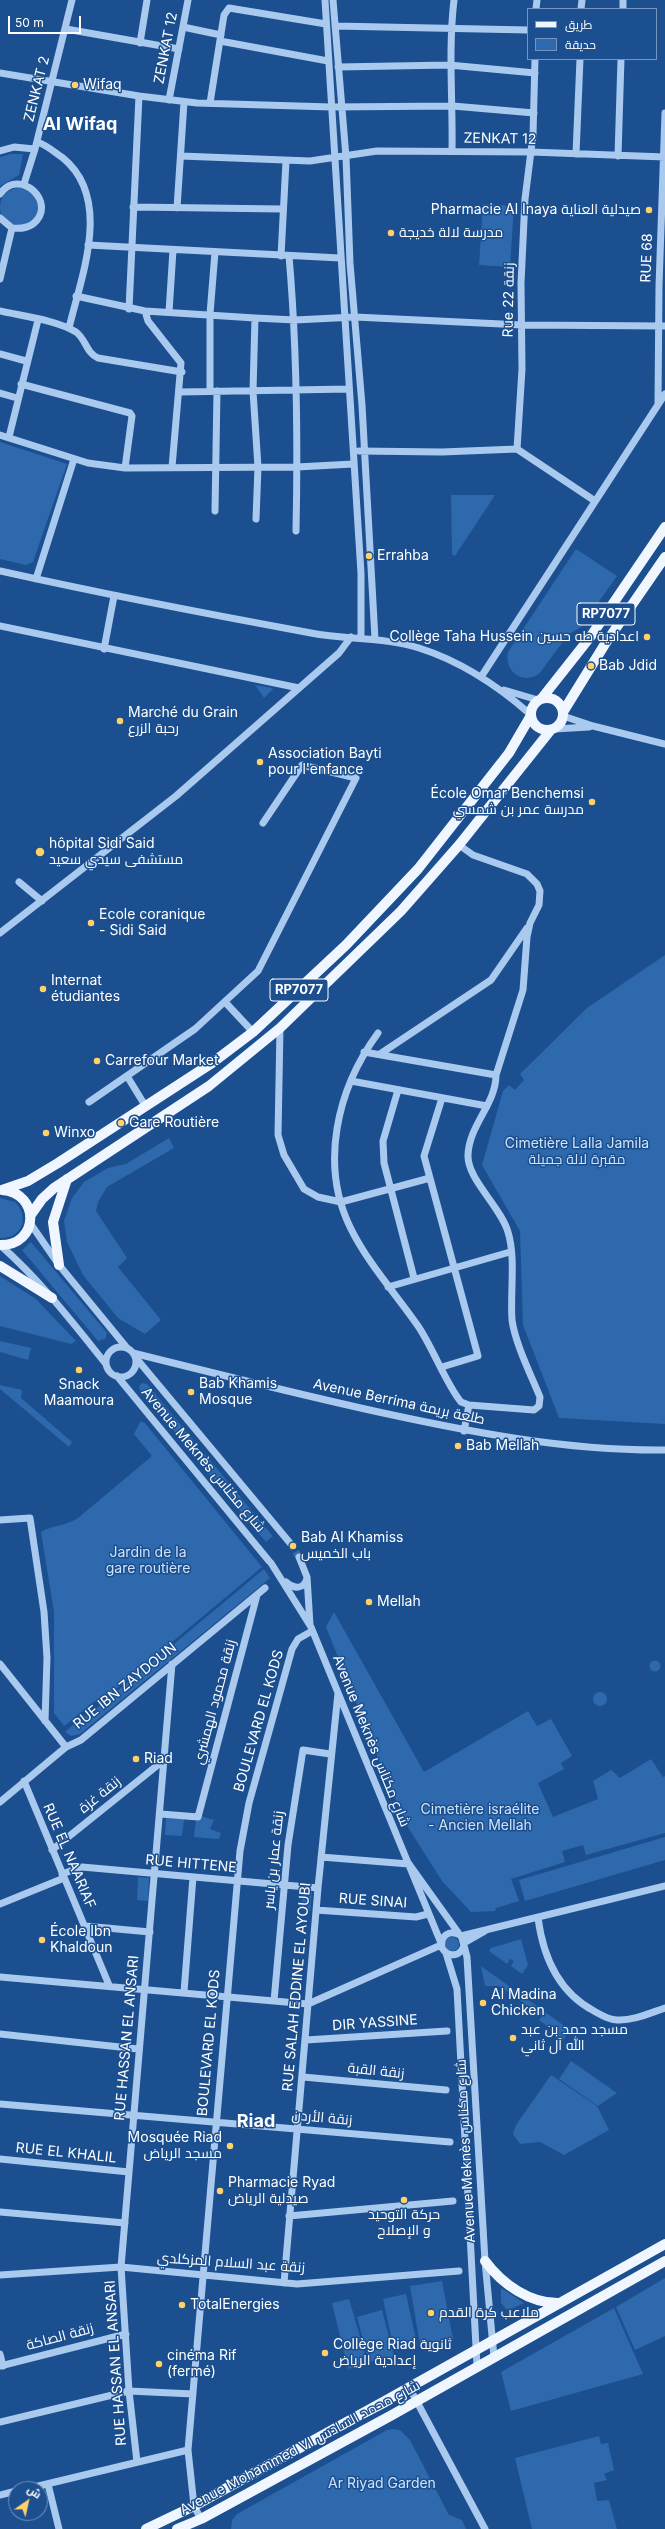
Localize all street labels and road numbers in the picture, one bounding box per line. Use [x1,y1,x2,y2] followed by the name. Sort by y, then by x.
[151,11,181,85] street label: ZENKAT 12
[21,54,53,124] street label: ZENKAT 2
[463,130,537,148] street label: ZENKAT 12
[638,233,656,283] street label: RUE 68
[500,262,518,338] street label: Rue 22 زنقة
[577,603,635,625] road number: RP7077
[270,979,328,1001] road number: RP7077
[312,1376,486,1428] street label: Avenue Berrima طلعة بريمة
[137,1384,269,1536] street label: Avenue Meknès شارع مكناس
[190,1638,240,1766] street label: زنقة محمود الهمشري
[70,1639,180,1733] street label: RUE IBN ZAYDOUN
[231,1648,287,1794] street label: BOULEVARD EL KODS
[329,1653,413,1829] street label: Avenue Meknès شارع مكناس
[76,1773,124,1817] street label: زنقة غزة
[39,1801,99,1911] street label: RUE EL NAARIAF
[260,1810,288,1910] street label: زنقة عمار بن ياسر
[145,1852,237,1876] street label: RUE HITTENE
[279,1882,315,2092] street label: RUE SALAH EDDINE EL AYOUBI
[338,1890,408,1912] street label: RUE SINAI
[111,1955,143,2121] street label: RUE HASSAN EL ANSARI
[194,1969,224,2117] street label: BOULEVARD EL KODS
[332,2012,418,2034] street label: DIR YASSINE
[453,2059,479,2243] street label: Avenue Meknès شارع مكناس
[347,2060,405,2082] street label: زنقة القبة
[291,2107,353,2129] street label: زنقة الأردن
[15,2139,117,2167] street label: RUE EL KHALIL
[156,2249,306,2277] street label: زنقة عبد السلام المزكلدي
[102,2280,130,2446] street label: RUE HASSAN EL ANSARI
[25,2320,95,2354] street label: زنقة الصاكة
[177,2377,423,2519] street label: Avenue Mohammed VI شارع محمد السادس

